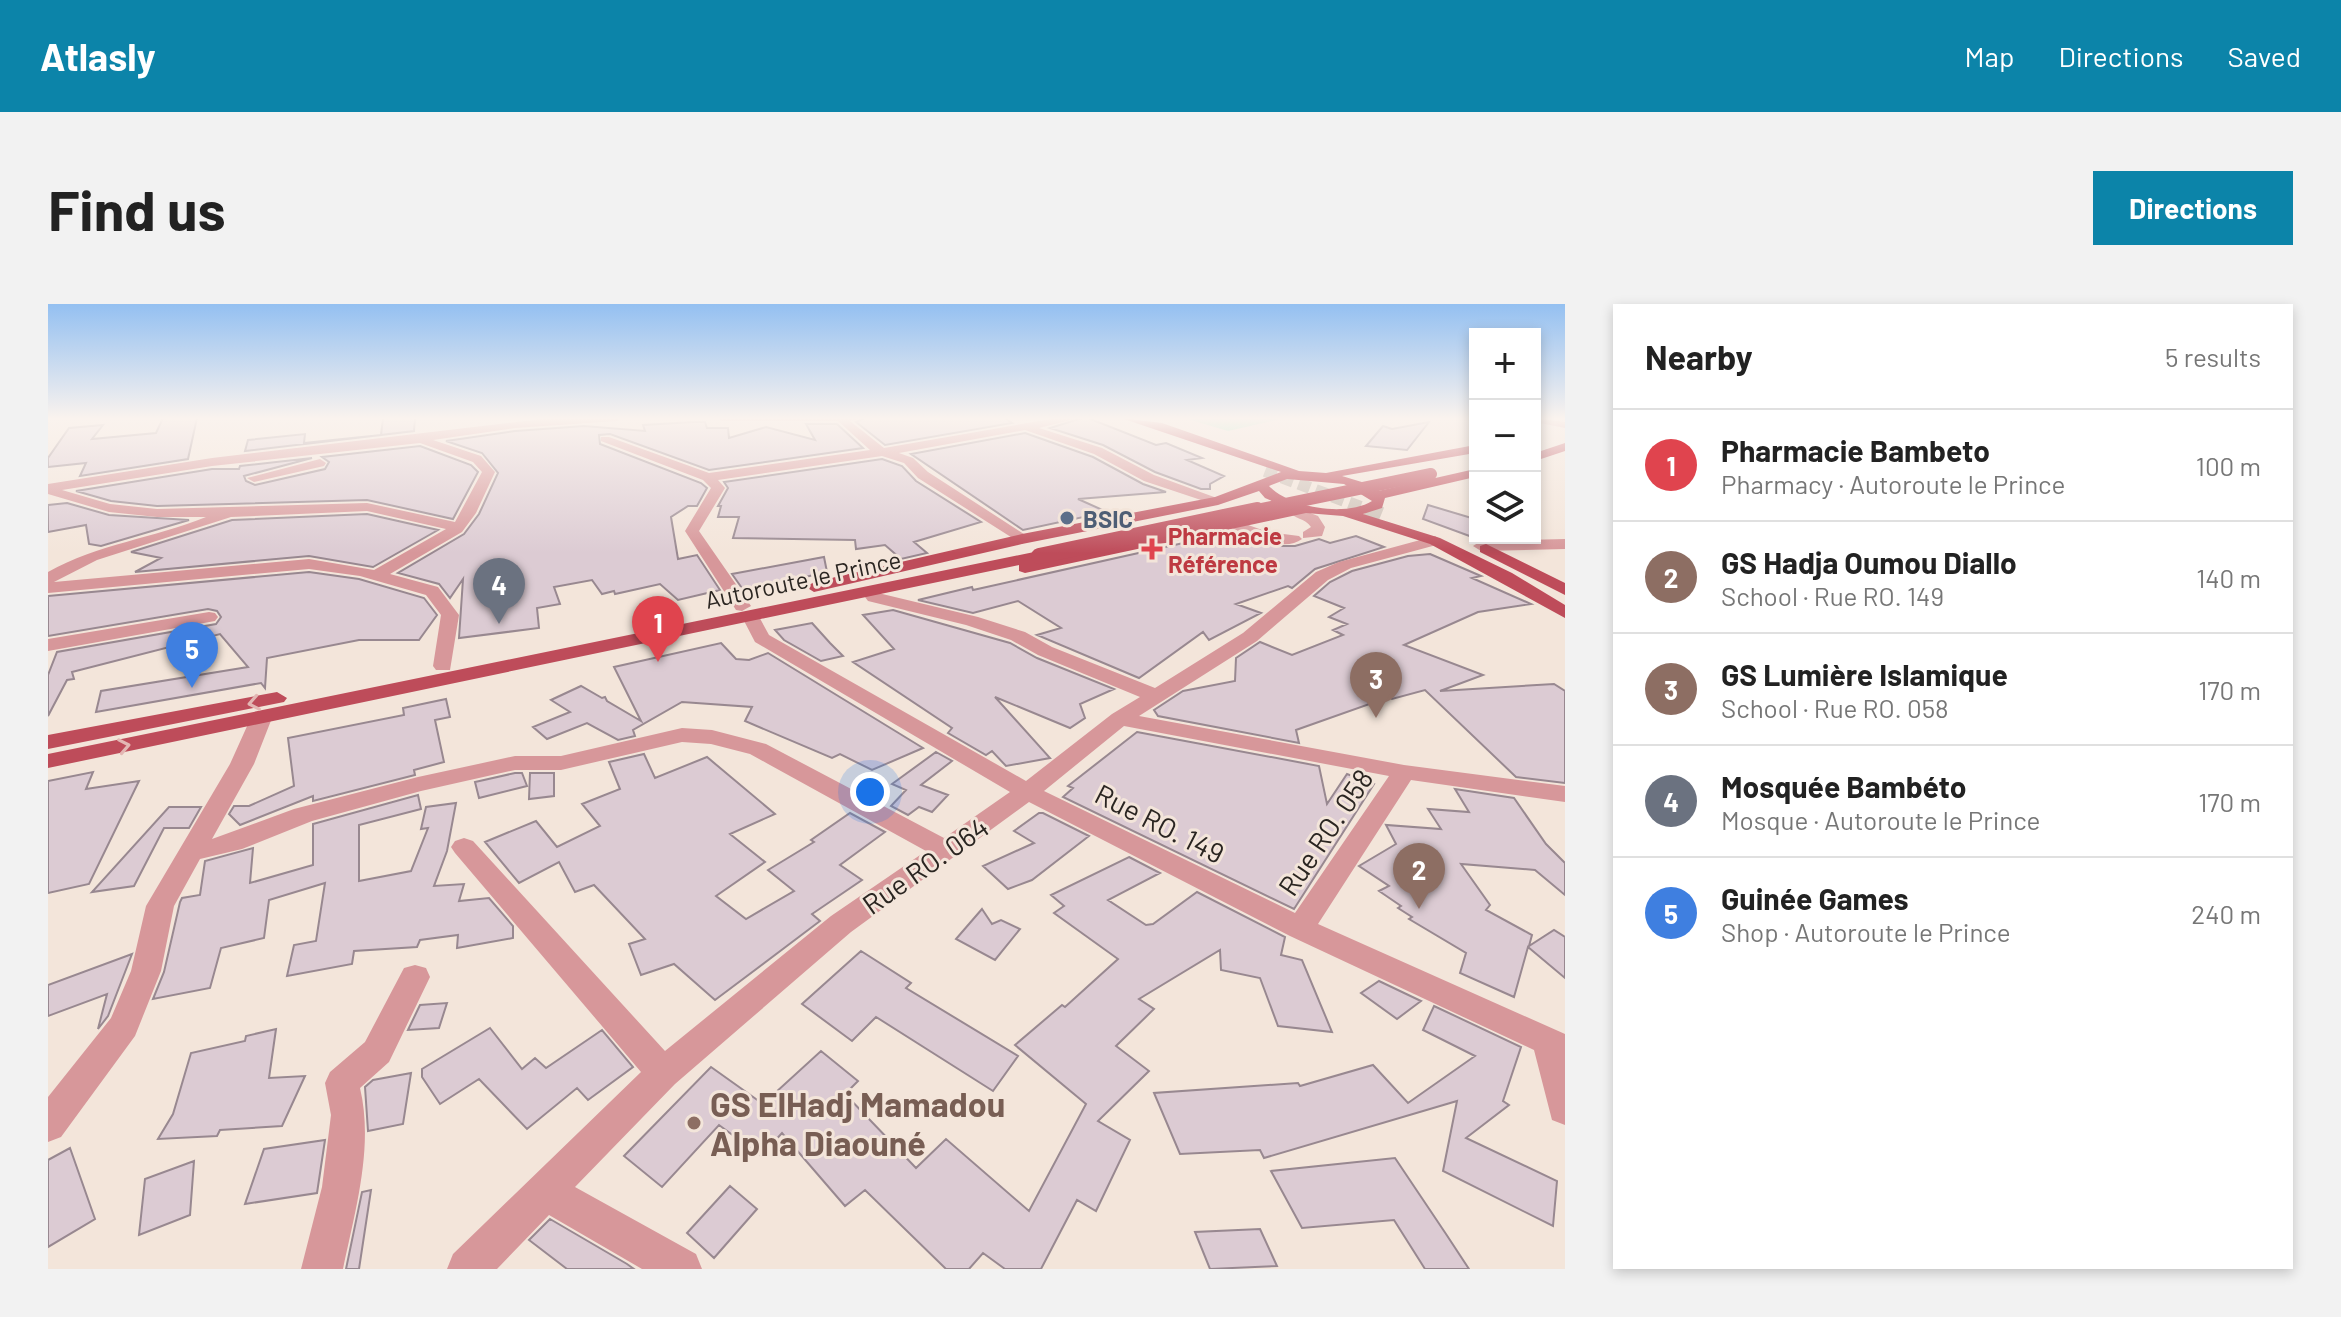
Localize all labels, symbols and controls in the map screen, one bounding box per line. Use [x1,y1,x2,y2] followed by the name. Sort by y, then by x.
[40,33,156,79] text: Atlasly
[1965,39,2014,73] text: Map
[2058,39,2184,73] text: Directions
[2228,39,2301,73] text: Saved
[2093,171,2293,245] button: Directions
[48,175,226,242] text: Find us
[1469,328,1541,544] map controls
[1469,328,1541,400] button: +
[1645,336,1753,377] text: Nearby
[2165,341,2261,372] text: 5 results
[1469,400,1541,472] button: −
[1721,432,1990,468] text: Pharmacie Bambeto
[1666,450,1676,481] text: 1
[2196,450,2261,481] text: 100 m
[1721,468,2065,499] text: Pharmacy · Autoroute le Prince
[1469,472,1541,544] button: layers
[1083,504,1133,533] place label: BSIC
[1058,509,1076,527] marker: BSIC
[1168,521,1282,578] place label: Pharmacie Référence
[1143,540,1161,558] marker: Pharmacie Référence
[702,544,904,614] street label: Autoroute le Prince
[1721,544,2017,580] text: GS Hadja Oumou Diallo
[473,558,525,624] pin: 4
[1664,562,1678,593] text: 2
[2196,562,2261,593] text: 140 m
[1721,580,1944,611] text: School · Rue RO. 149
[632,596,684,662] pin: 1
[166,622,218,688] pin: 5
[1350,652,1402,718] pin: 3
[1721,656,2008,692] text: GS Lumière Islamique
[1664,674,1678,705] text: 3
[2198,674,2261,705] text: 170 m
[1721,692,1949,723] text: School · Rue RO. 058
[247,694,261,711] one-way arrow
[117,738,131,755] one-way arrow
[1270,762,1380,902] street label: Rue RO. 058
[1721,768,1966,804] text: Mosquée Bambéto
[850,772,890,812] your location
[1090,776,1230,870] street label: Rue RO. 149
[1663,786,1679,817] text: 4
[2198,786,2261,817] text: 170 m
[1721,804,2040,835] text: Mosque · Autoroute le Prince
[855,809,995,921] street label: Rue RO. 064
[1393,843,1445,909] pin: 2
[1721,880,1909,916] text: Guinée Games
[1664,898,1678,929] text: 5
[2191,898,2261,929] text: 240 m
[1721,916,2011,947] text: Shop · Autoroute le Prince
[710,1083,1005,1163] place label: GS ElHadj Mamadou Alpha Diaouné
[685,1114,703,1132] marker: GS ElHadj Mamadou Alpha Diaouné

